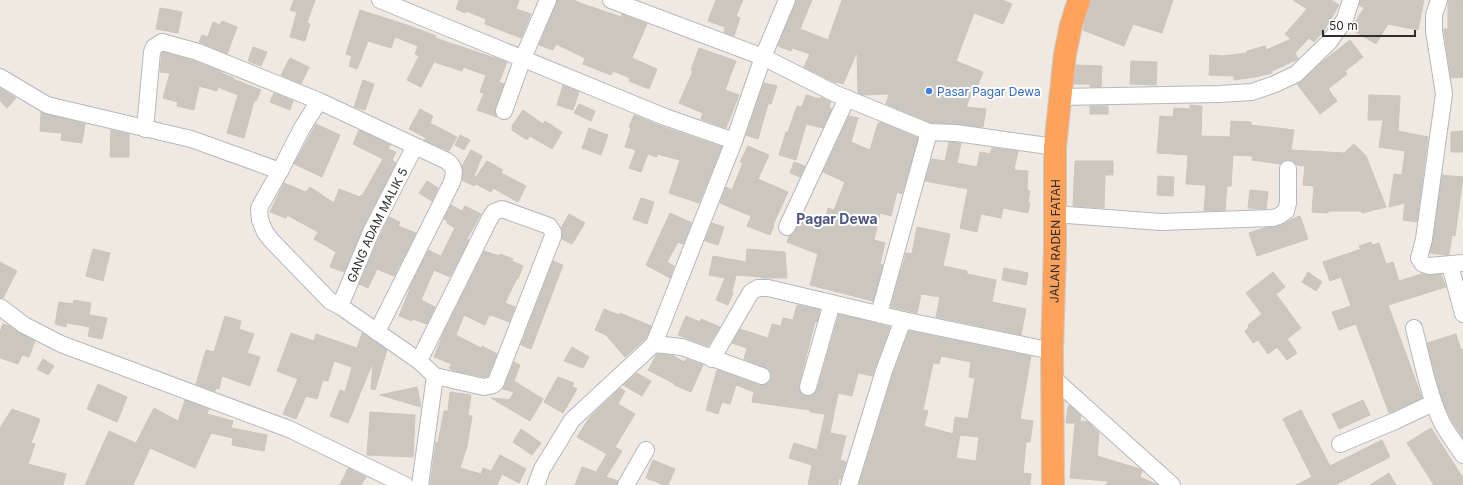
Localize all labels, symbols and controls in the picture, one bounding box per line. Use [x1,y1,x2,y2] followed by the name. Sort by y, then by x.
[1323,12,1415,38] scale bar
[1329,18,1358,33] text: 50 m
[937,84,1041,99] place label: Pasar Pagar Dewa
[924,86,934,96] marker: Pasar Pagar Dewa
[343,165,410,285] street label: GANG ADAM MALIK 5
[1046,179,1063,303] street label: JALAN RADEN FATAH
[796,210,878,227] district label: Pagar Dewa

